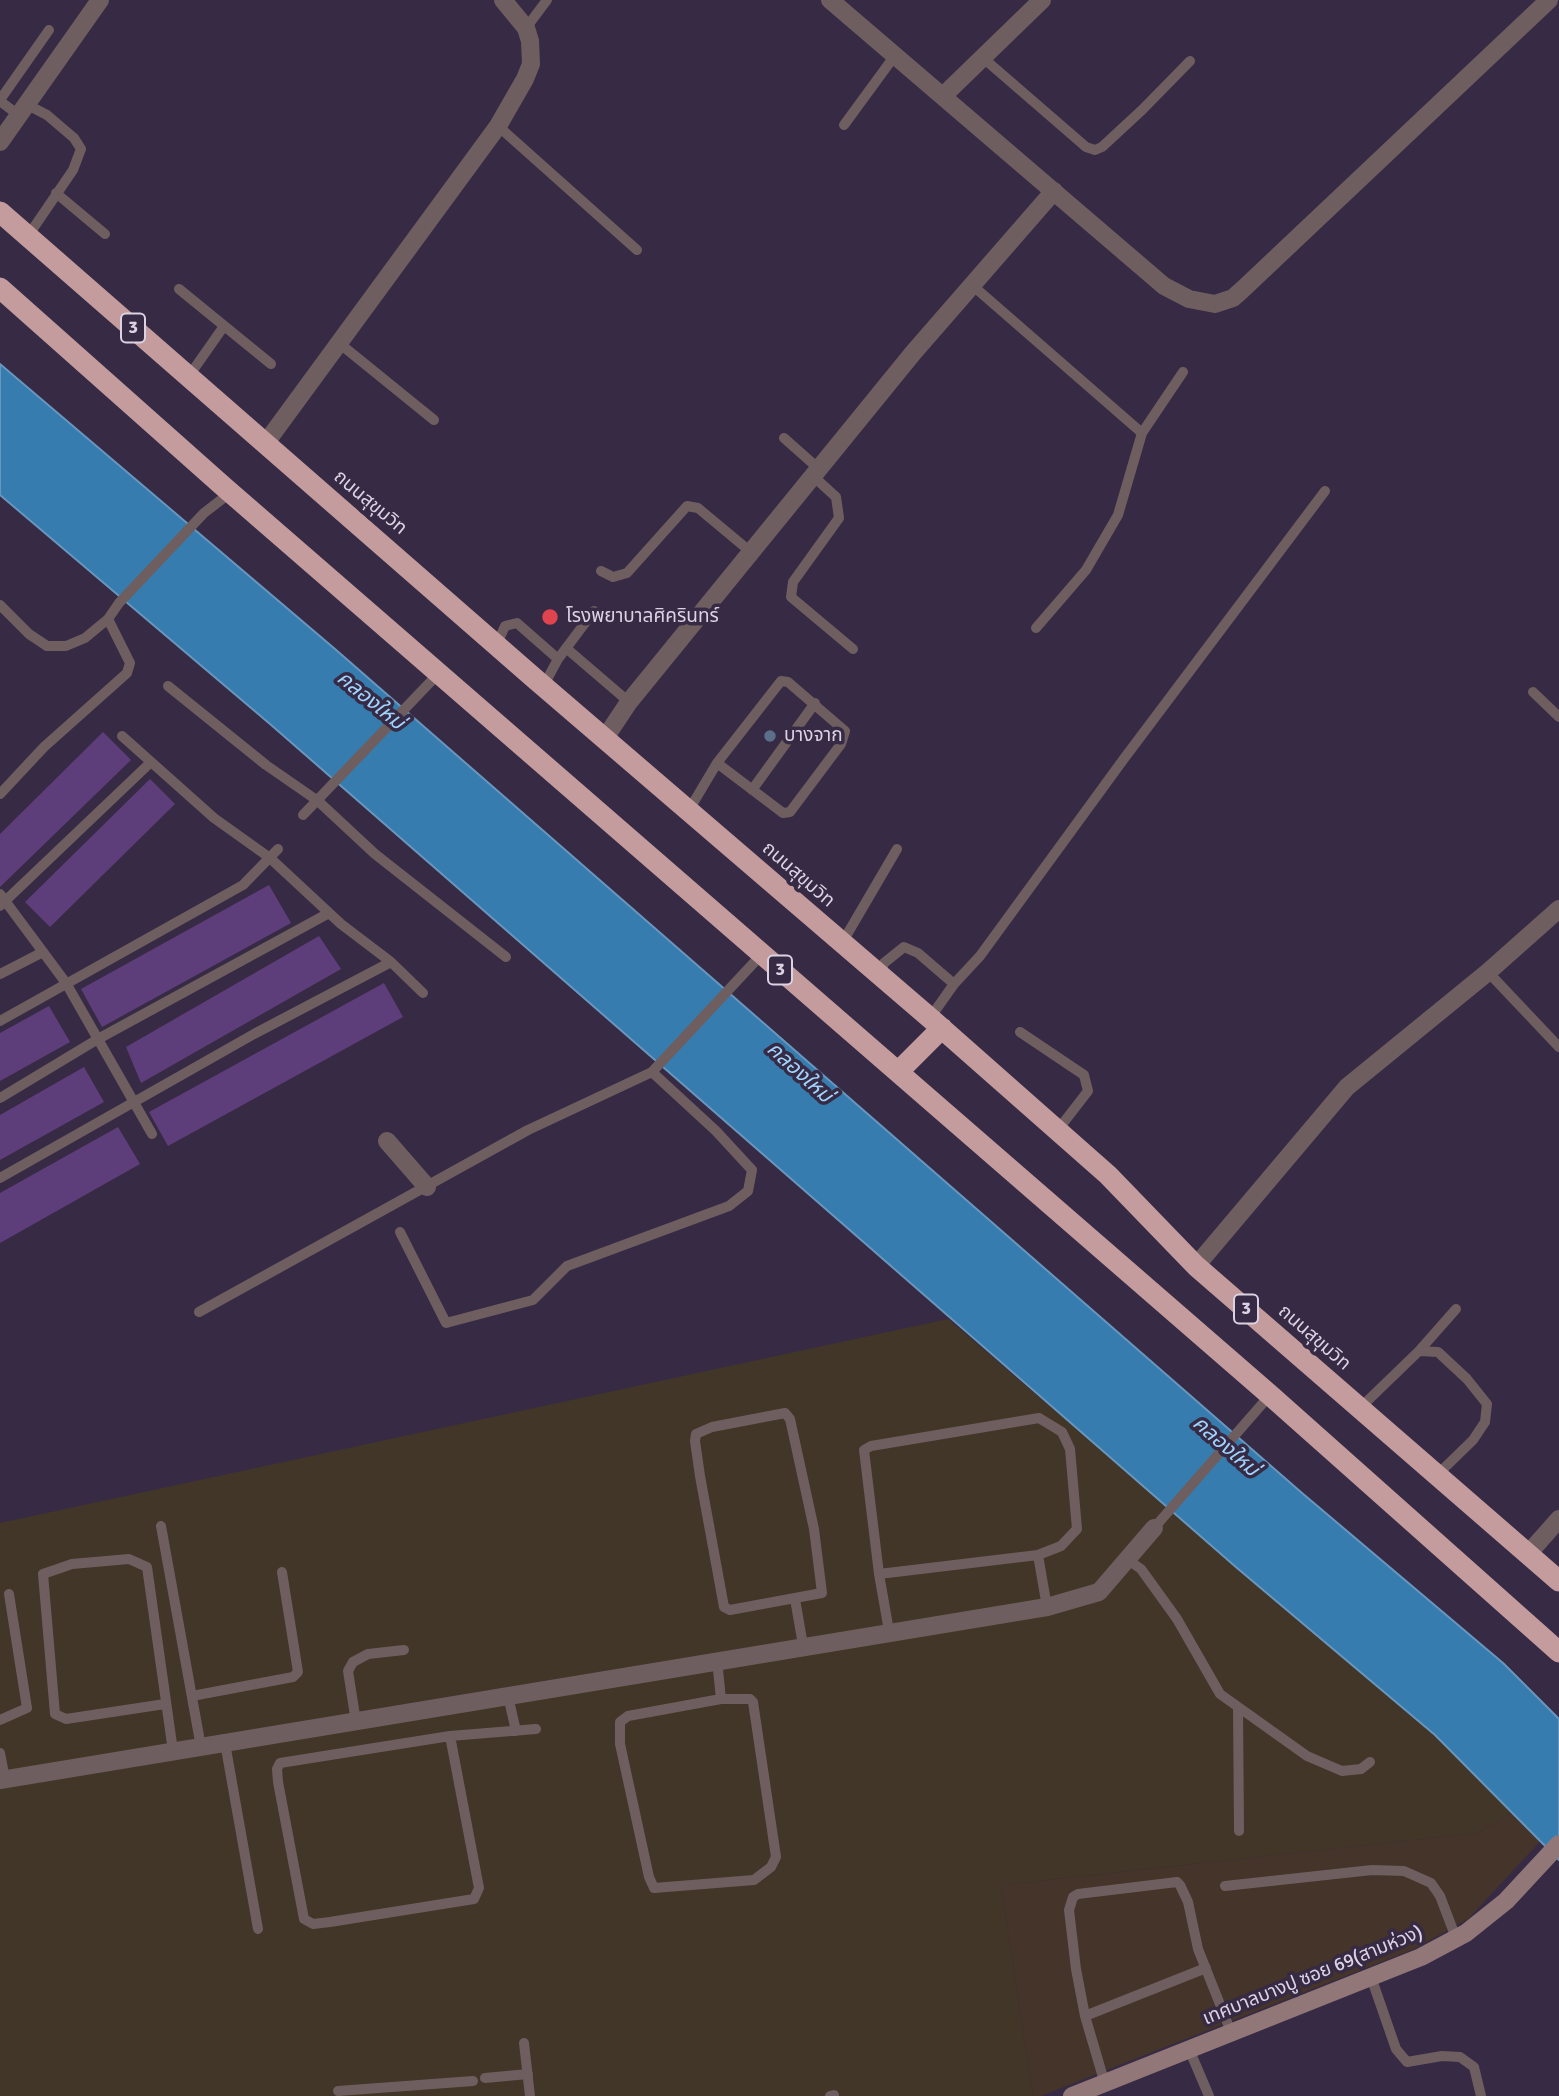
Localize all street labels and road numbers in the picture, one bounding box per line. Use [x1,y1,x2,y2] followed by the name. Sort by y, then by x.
[121,314,145,342] road number: 3
[329,466,411,540] street label: ถนนสุขุมวิท
[757,837,839,913] street label: ถนนสุขุมวิท
[768,956,792,985] road number: 3
[1234,1294,1258,1324] road number: 3
[1273,1300,1355,1376] street label: ถนนสุขุมวิท
[1200,1921,1426,2031] street label: เทศบาลบางปู ซอย 69(สามห่วง)

